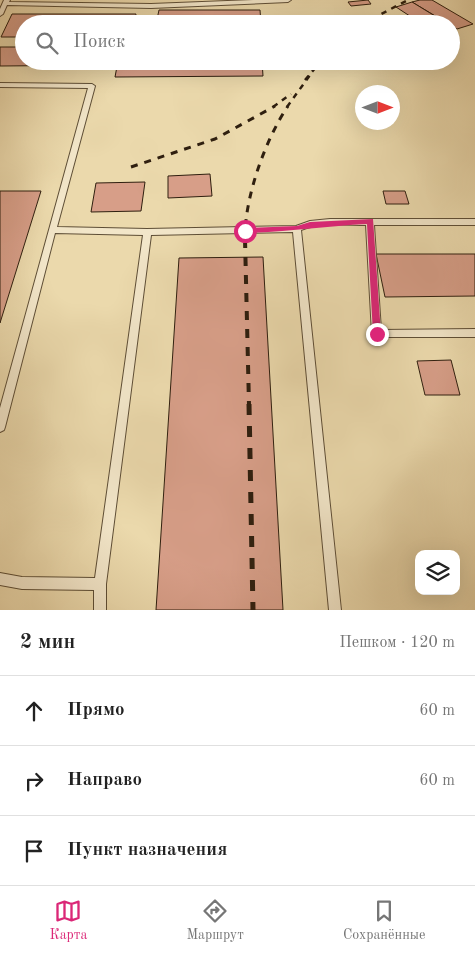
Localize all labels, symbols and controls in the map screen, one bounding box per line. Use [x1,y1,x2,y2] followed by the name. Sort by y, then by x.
[15,15,460,70] search box
[33,29,61,57] icon: search
[73,33,125,52] text: Поиск
[355,85,400,130] north arrow
[234,220,257,243] route start
[366,323,389,346] route end
[415,550,460,595] map controls
[415,550,460,595] button: layers
[20,632,75,653] text: 2 мин
[339,635,455,651] text: Пешком · 120 m
[20,697,48,725] icon: ahead
[67,701,125,720] text: Прямо
[419,703,455,719] text: 60 m
[20,767,48,795] icon: right
[67,771,142,790] text: Направо
[419,773,455,789] text: 60 m
[20,837,48,865] icon: arrive
[67,841,227,860] text: Пункт назначения
[50,897,87,944] tab: Карта
[186,897,244,944] tab: Маршрут
[343,897,425,944] tab: Сохранённые

